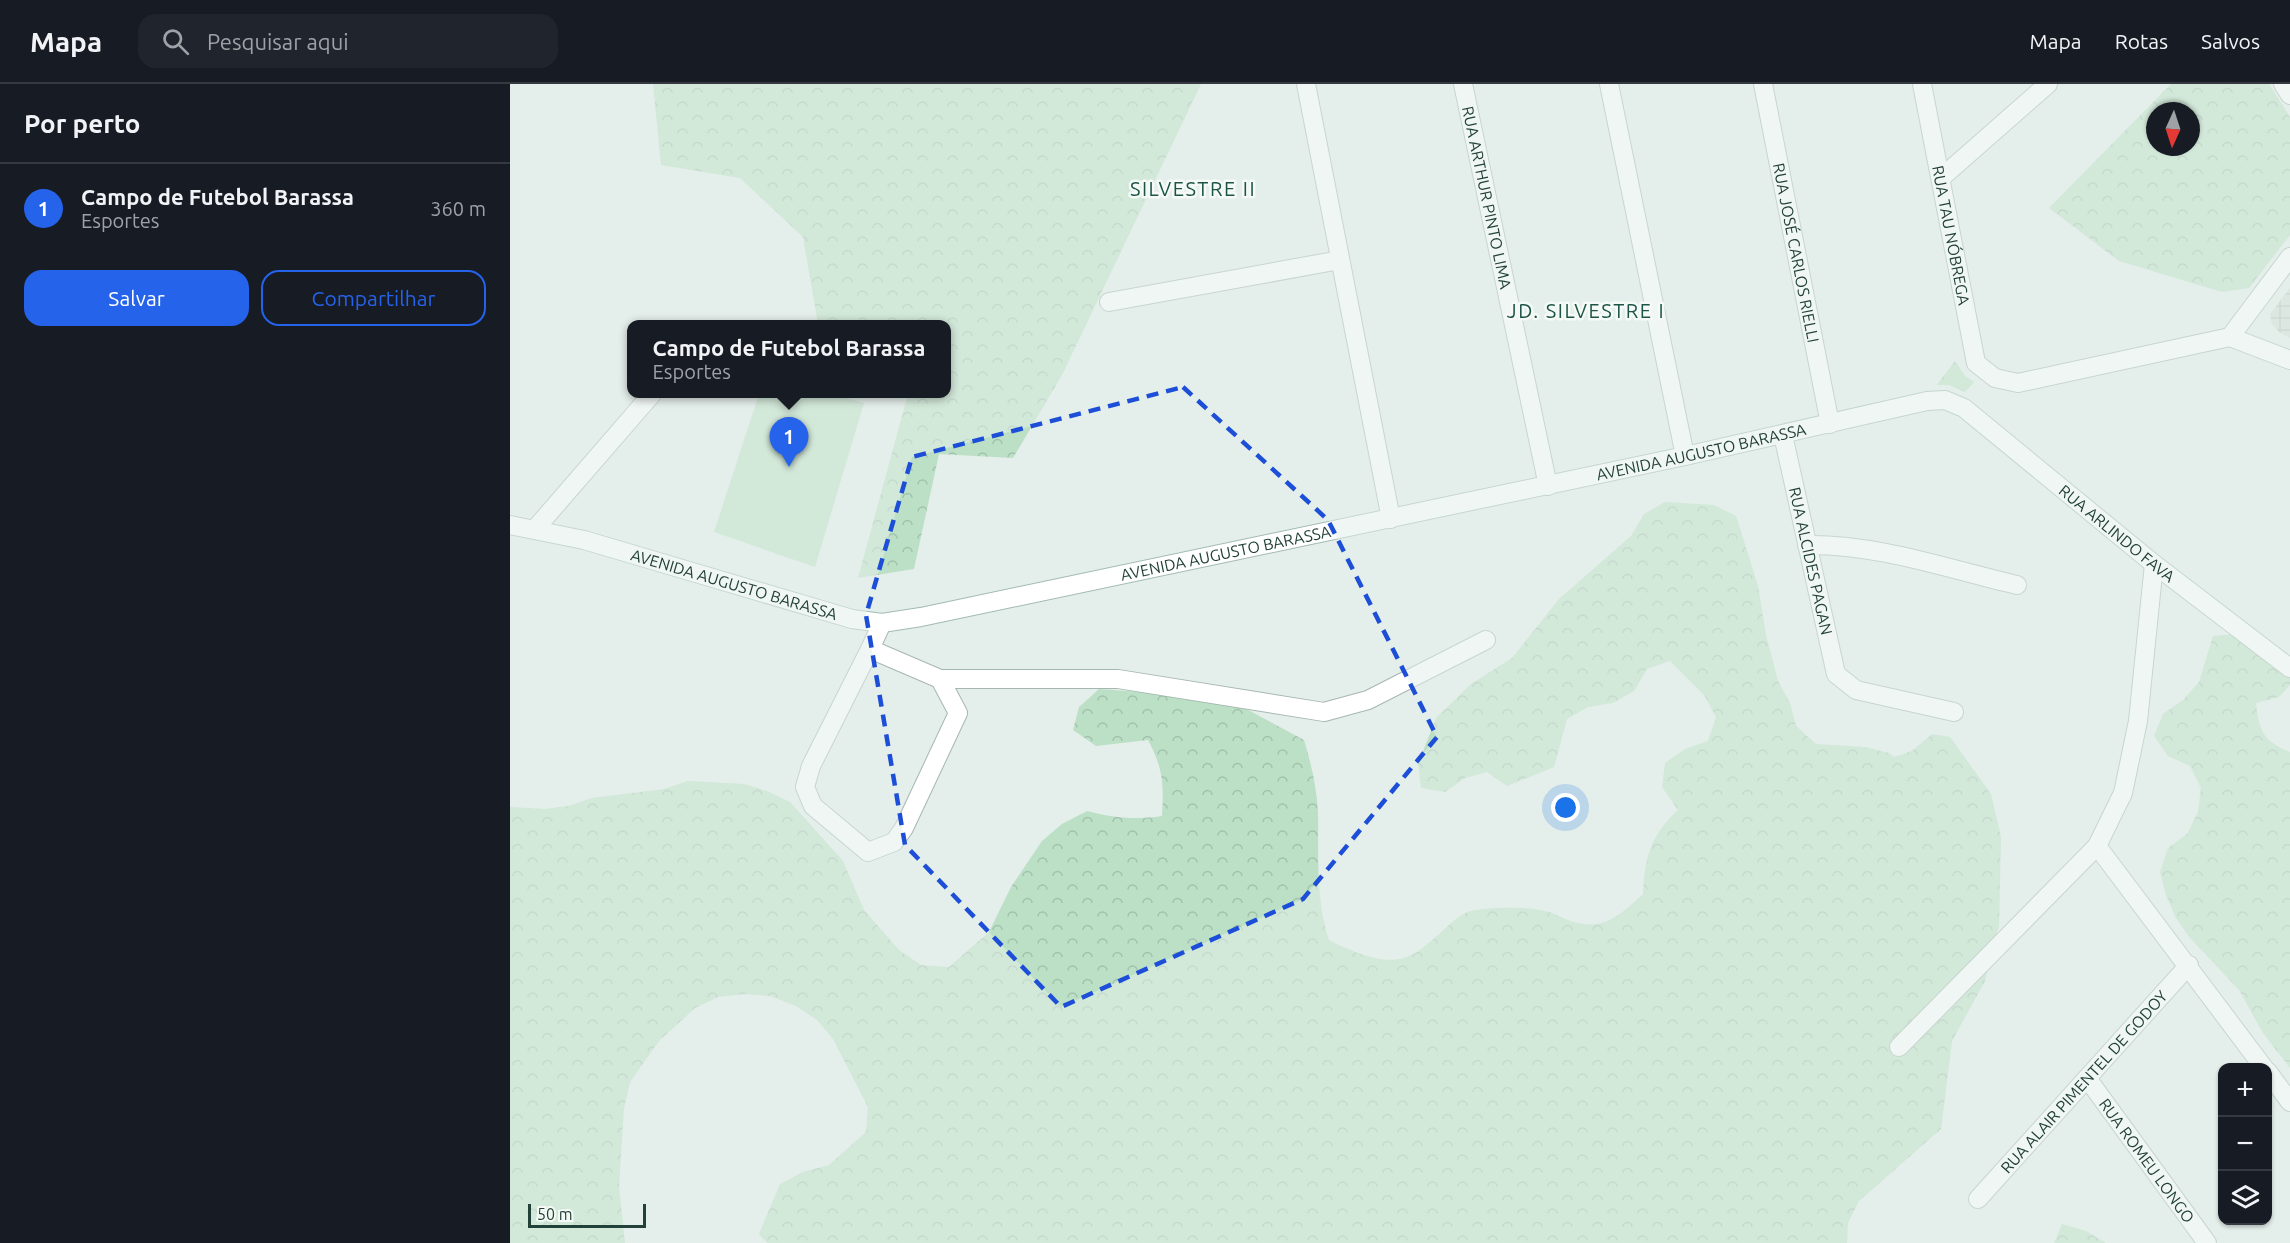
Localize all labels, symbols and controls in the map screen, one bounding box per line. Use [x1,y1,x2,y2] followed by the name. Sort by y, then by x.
[138,14,558,68] search box
[159,25,192,58] icon: search
[30,26,102,57] text: Mapa
[207,29,349,54] text: Pesquisar aqui
[2030,29,2082,53] text: Mapa
[2115,29,2168,53] text: Rotas
[2201,29,2260,53] text: Salvos
[2146,102,2200,156] north arrow
[1459,104,1515,291] street label: RUA ARTHUR PINTO LIMA
[24,109,140,138] text: Por perto
[1770,161,1823,344] street label: RUA JOSÉ CARLOS RIELLI
[1929,164,1974,307] street label: RUA TAU NÓBREGA
[1130,177,1256,200] district label: SILVESTRE II
[81,184,354,209] text: Campo de Futebol Barassa
[38,197,49,220] text: 1
[430,197,486,220] text: 360 m
[81,209,159,232] text: Esportes
[24,270,249,326] button: Salvar
[261,270,486,326] button: Compartilhar
[1507,299,1665,322] district label: JD. SILVESTRE I
[627,320,951,398] popup
[653,335,925,360] text: Campo de Futebol Barassa
[653,360,731,383] text: Esportes
[770,418,808,467] pin: 1
[1595,420,1808,483] street label: AVENIDA AUGUSTO BARASSA
[2056,481,2179,586] street label: RUA ARLINDO FAVA
[1786,485,1836,637] street label: RUA ALCIDES PAGAN
[1119,522,1333,584] street label: AVENIDA AUGUSTO BARASSA
[629,545,840,623] street label: AVENIDA AUGUSTO BARASSA
[1551,793,1580,822] your location
[1997,986,2171,1177] street label: RUA ALAIR PIMENTEL DE GODOY
[2218,1063,2272,1225] map controls
[2218,1063,2272,1117] button: +
[2096,1095,2198,1226] street label: RUA ROMEU LONGO
[2218,1117,2272,1171] button: −
[2218,1171,2272,1225] button: layers
[528,1201,646,1228] scale bar
[537,1205,573,1223] text: 50 m

